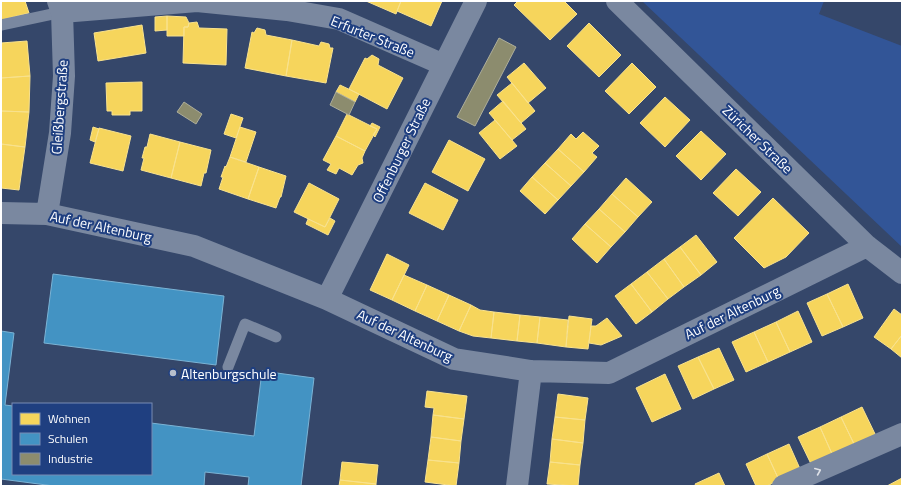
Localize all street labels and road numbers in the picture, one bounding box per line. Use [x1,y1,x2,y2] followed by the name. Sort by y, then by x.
[328,10,418,62] street label: Erfurter Straße
[45,59,73,155] street label: Gleißbergstraße
[367,94,435,206] street label: Offenburger Straße
[718,100,798,178] street label: Züricher Straße
[48,205,154,247] street label: Auf der Altenburg
[681,280,783,344] street label: Auf der Altenburg
[354,304,456,366] street label: Auf der Altenburg

